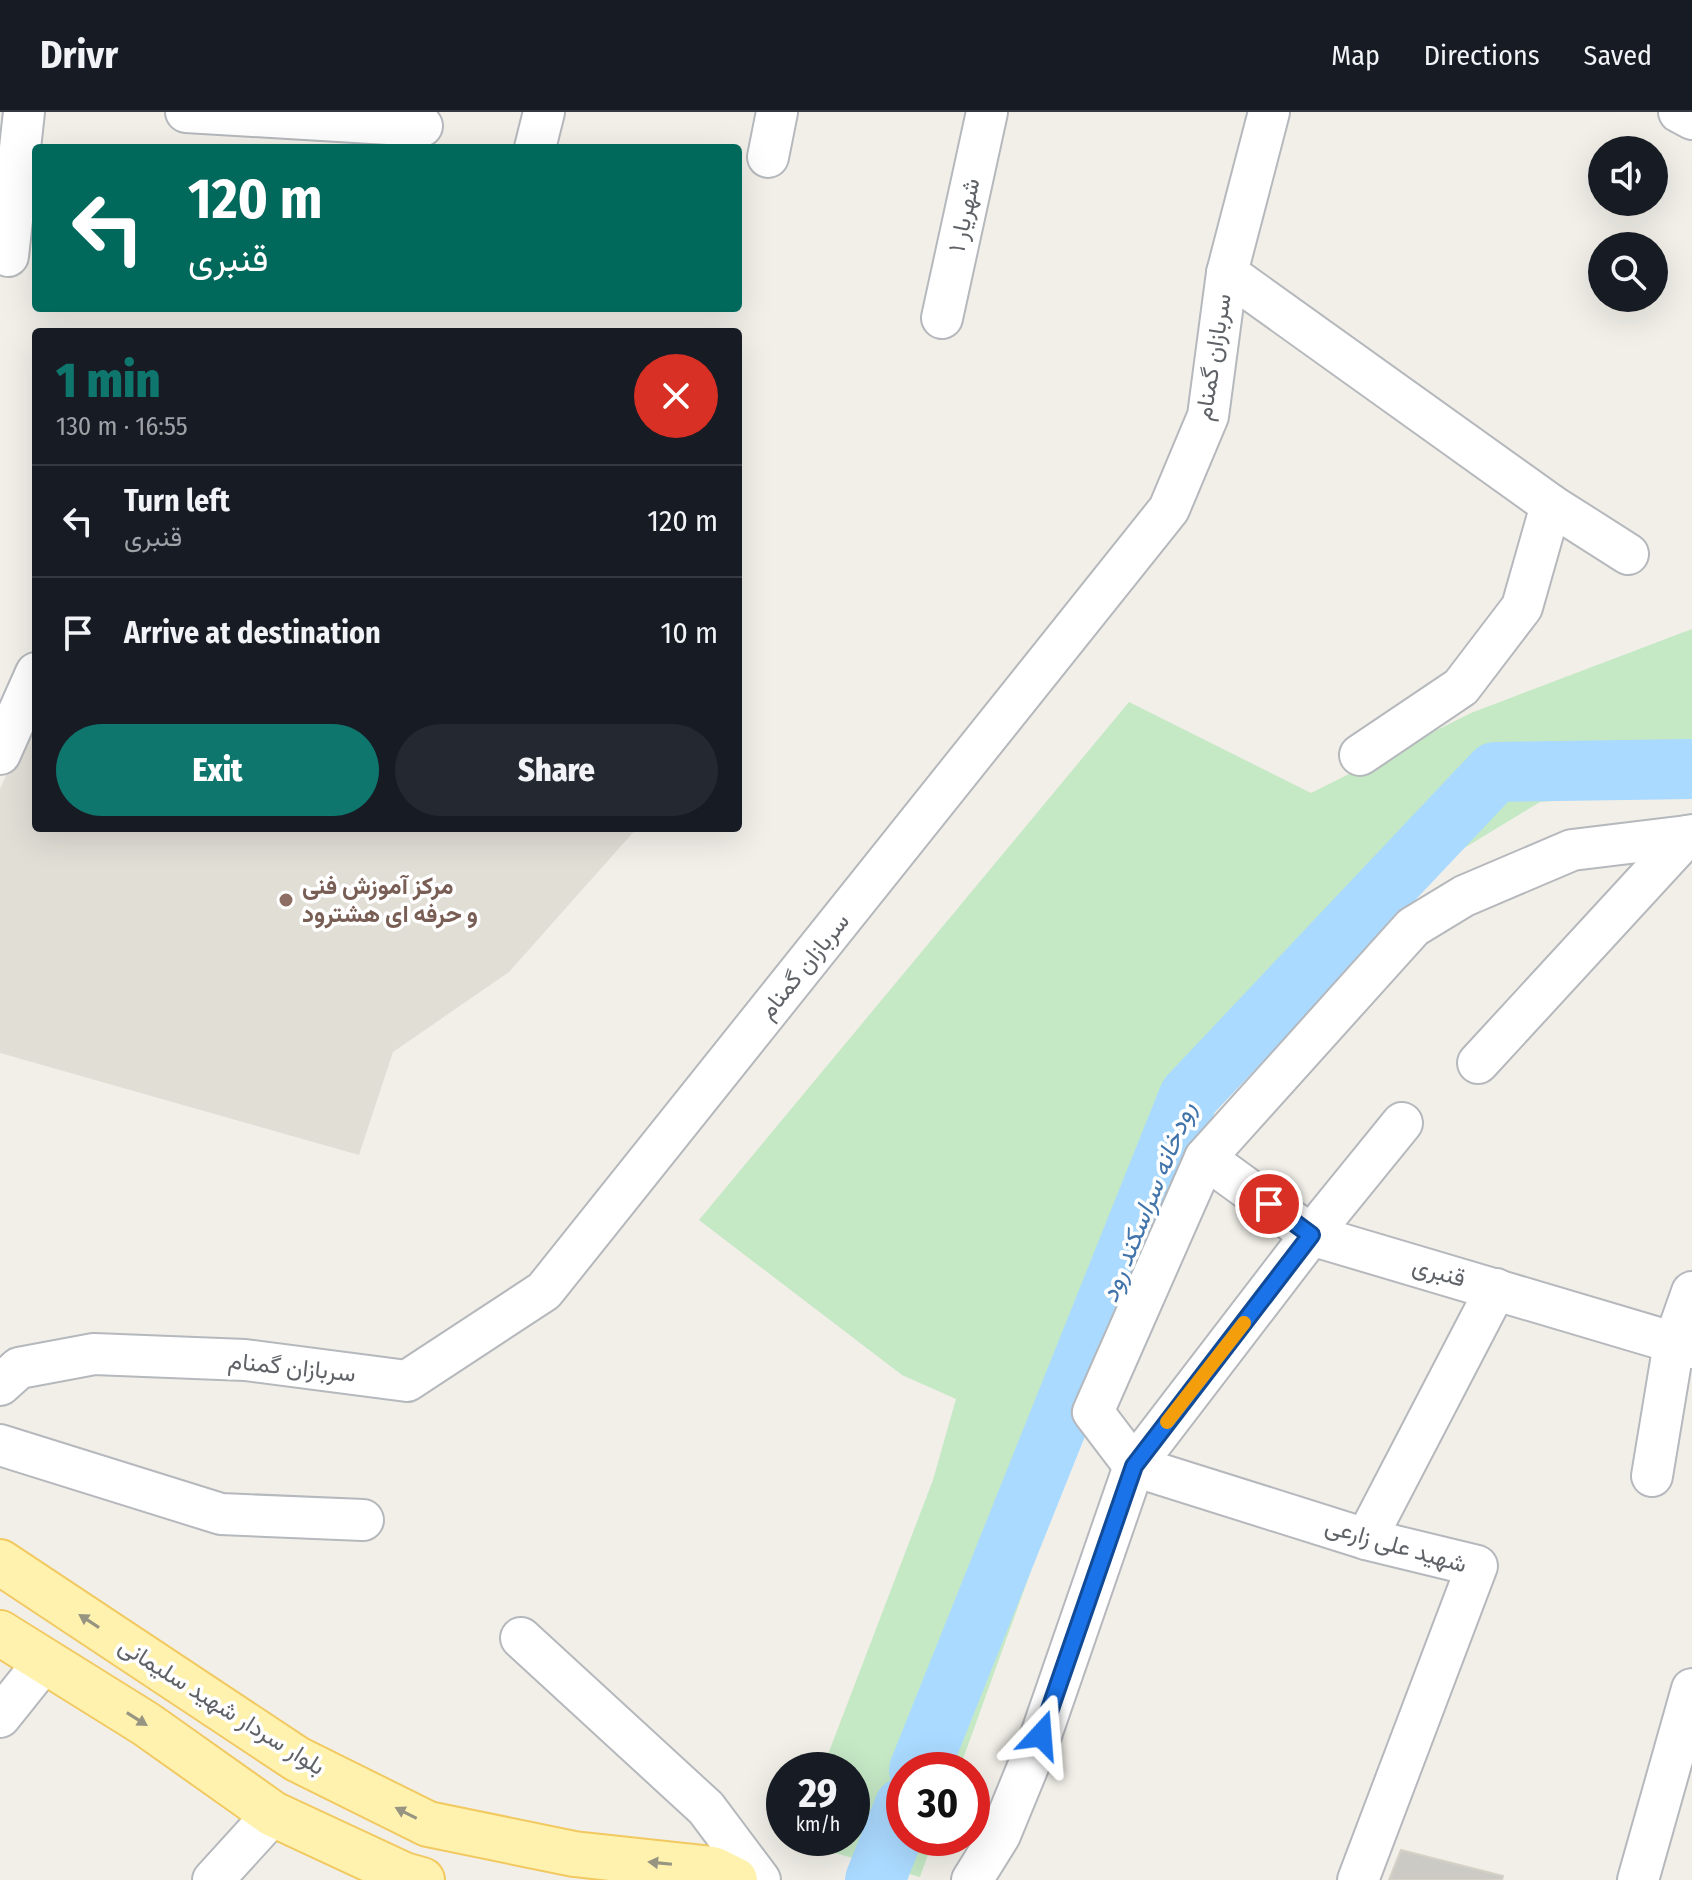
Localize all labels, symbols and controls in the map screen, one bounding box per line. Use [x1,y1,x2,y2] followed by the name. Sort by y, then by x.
[40,32,118,78] text: Drivr
[1331,39,1380,72] text: Map
[1424,39,1540,72] text: Directions
[1584,39,1652,72] text: Saved
[1588,136,1668,312] map controls
[1588,136,1668,216] button: sound
[188,166,323,233] text: 120 m
[56,176,160,280] icon: left
[943,176,986,255] street label: شهریار ۱
[1588,232,1668,312] button: search
[188,237,268,281] text: قنبری
[1189,292,1239,423] street label: سربازان گمنام
[56,352,160,410] text: 1 min
[634,354,718,438] button: close
[56,411,188,442] text: 130 m · 16:55
[124,483,230,519] text: Turn left
[56,499,100,543] icon: left
[647,503,718,539] text: 120 m
[124,522,182,553] text: قنبری
[56,611,100,655] icon: arrive
[124,615,381,651] text: Arrive at destination
[661,615,718,651] text: 10 m
[56,724,379,816] button: Exit
[395,724,718,816] button: Share
[302,872,478,929] place label: مرکز آموزش فنی و حرفه ای هشترود
[277,891,295,909] marker: مرکز آموزش فنی و حرفه ای هشترود
[753,907,857,1026] street label: سربازان گمنام
[1094,1097,1202,1307] water label: رودخانه سراسکند رود
[1235,1170,1303,1238] pin
[1247,1182,1291,1226] icon: arrive
[1409,1251,1469,1294] street label: قنبری
[227,1346,357,1390] street label: سربازان گمنام
[1322,1511,1470,1580] street label: شهيد علی زارعی
[78,1614,100,1628] one-way arrow
[113,1631,330,1782] street label: بلوار سردار شهید سلیمانی
[999,1693,1083,1777] position arrow
[127,1712,148,1727] one-way arrow
[886,1752,990,1856] speed limit sign: 30
[798,1770,837,1818] text: 29
[395,1807,418,1820] one-way arrow
[796,1812,840,1836] text: km/h
[647,1857,672,1870] one-way arrow

